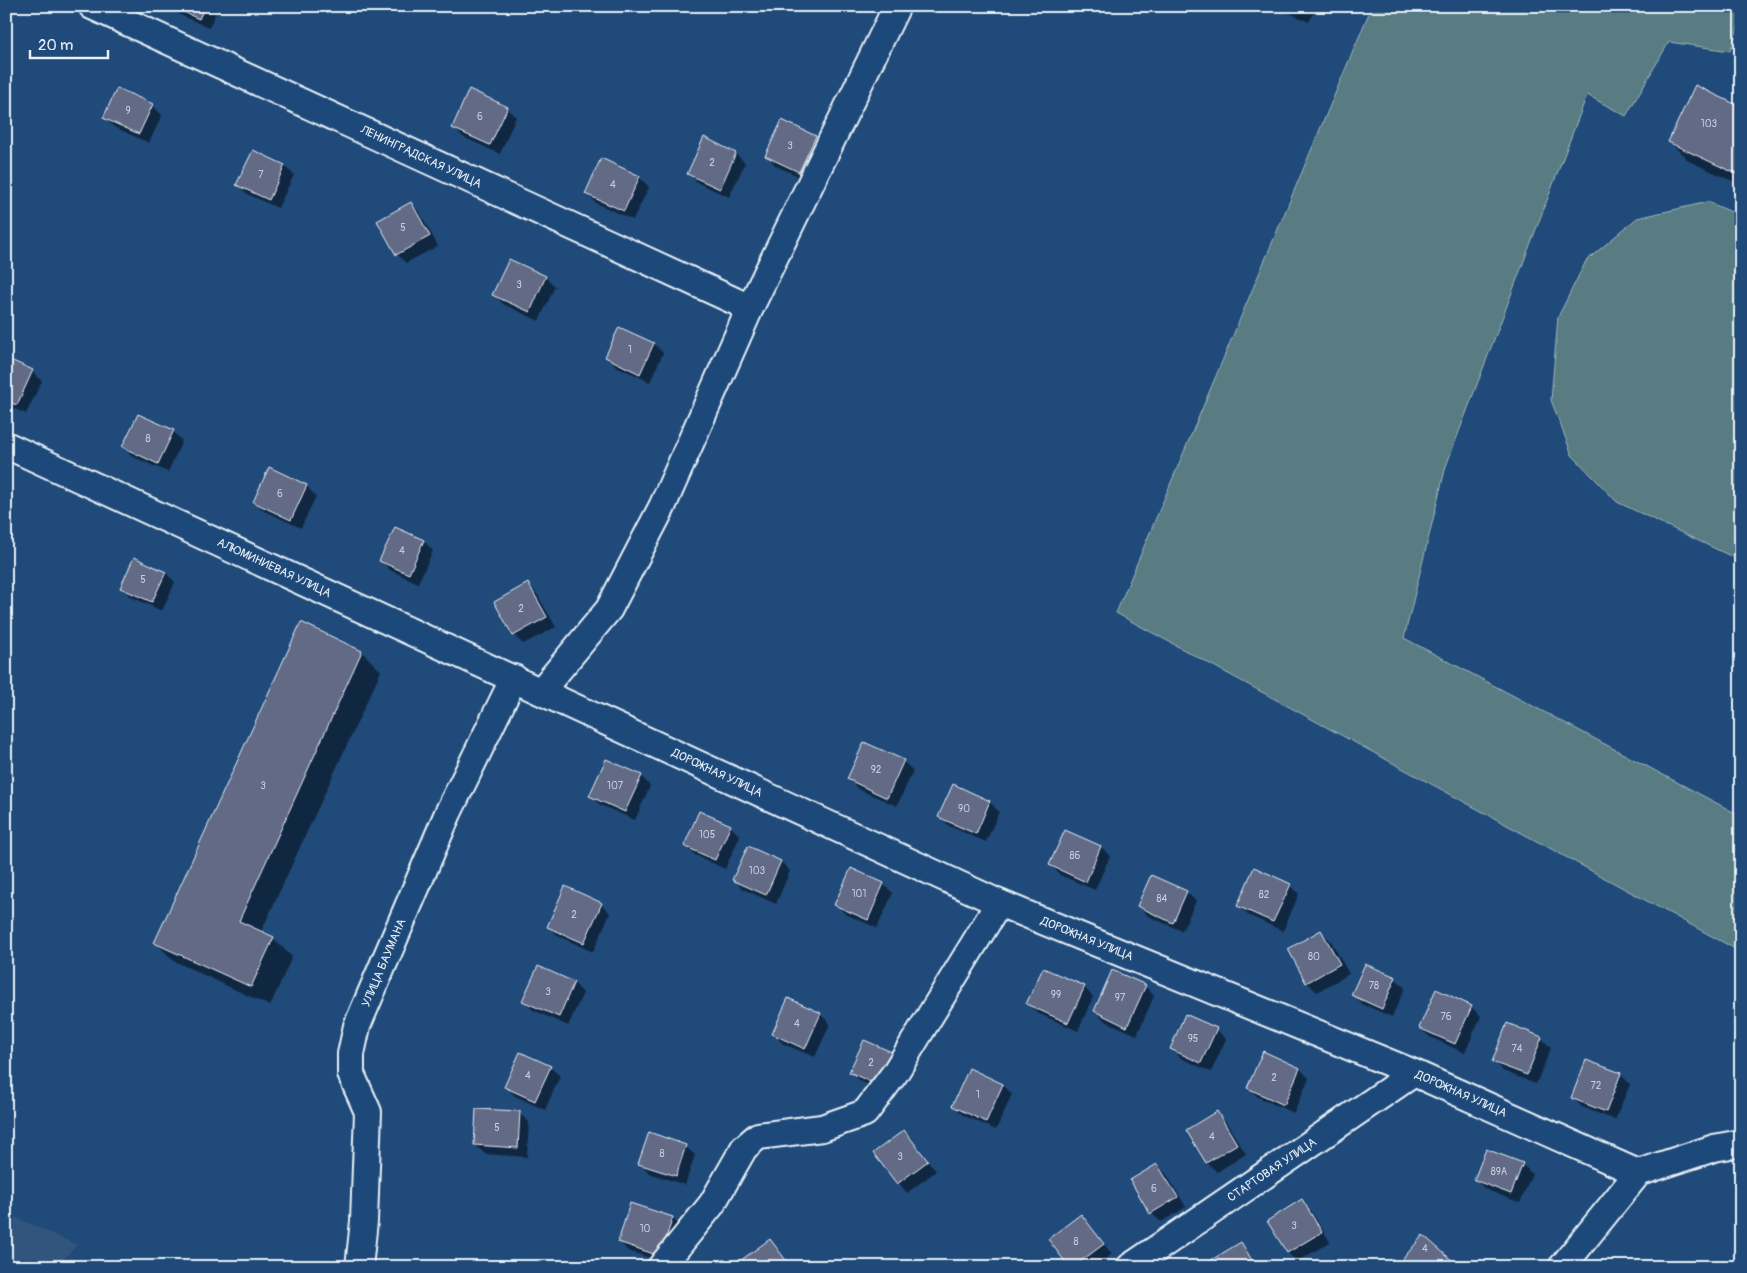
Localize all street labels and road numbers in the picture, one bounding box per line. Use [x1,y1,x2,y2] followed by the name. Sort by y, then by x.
[357,122,484,192] street label: ЛЕНИНГРАДСКАЯ УЛИЦА
[215,535,334,601] street label: АЛЮМИНИЕВАЯ УЛИЦА
[668,745,765,801] street label: ДОРОЖНАЯ УЛИЦА
[1038,913,1136,964] street label: ДОРОЖНАЯ УЛИЦА
[359,916,409,1009] street label: УЛИЦА БАУМАНА
[1412,1067,1509,1121] street label: ДОРОЖНАЯ УЛИЦА
[1225,1135,1320,1205] street label: СТАРТОВАЯ УЛИЦА

